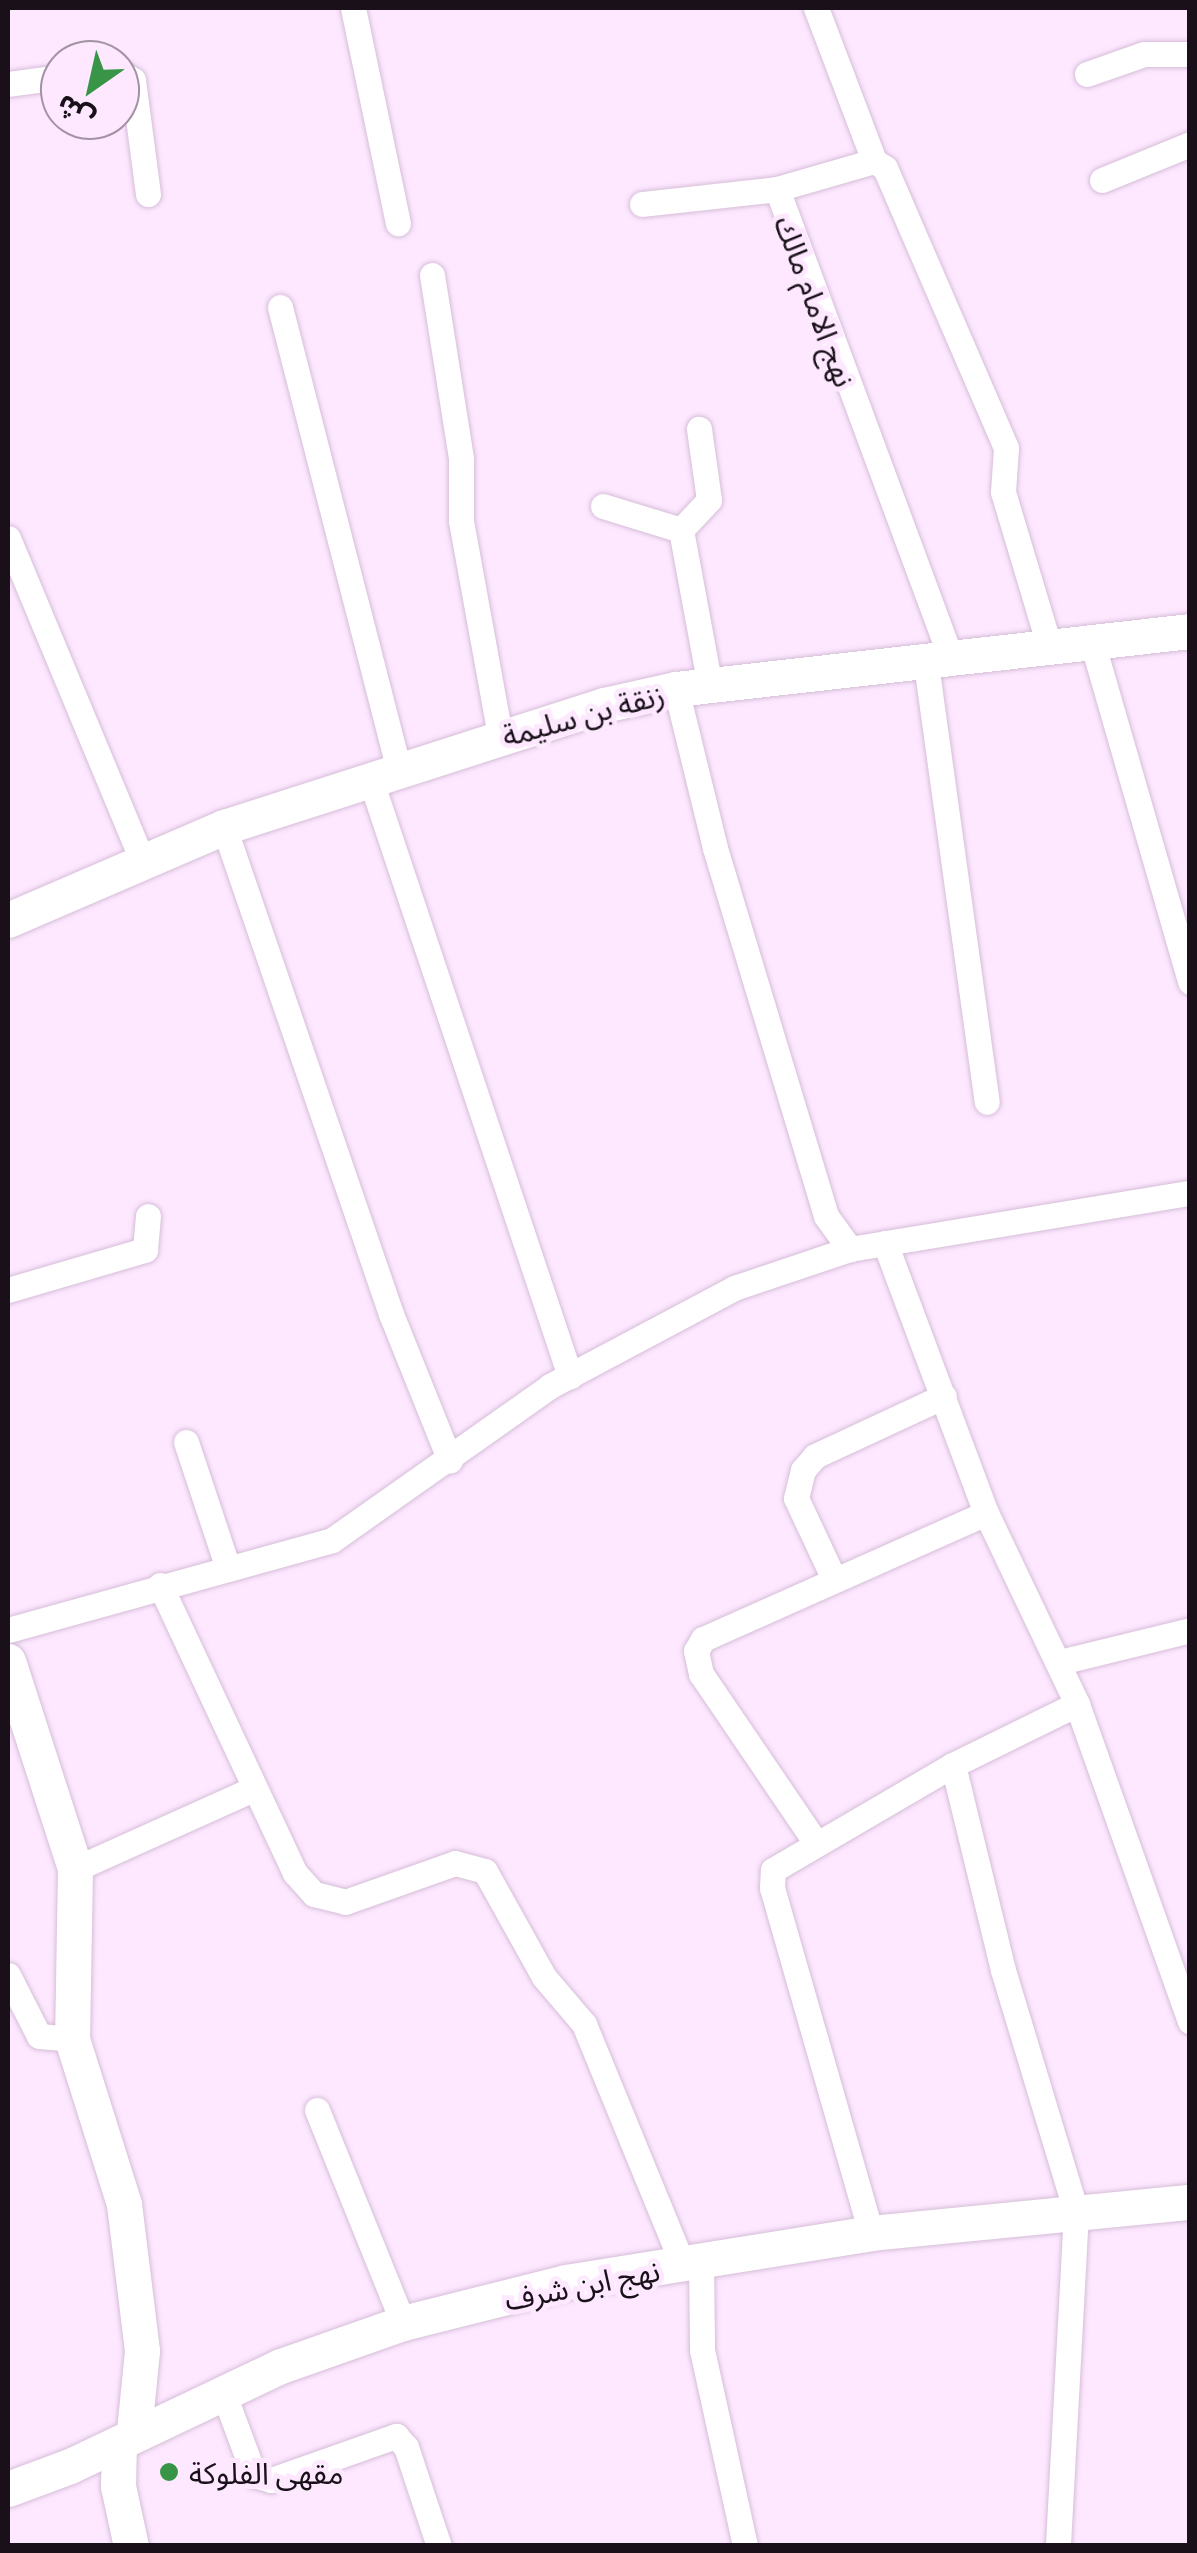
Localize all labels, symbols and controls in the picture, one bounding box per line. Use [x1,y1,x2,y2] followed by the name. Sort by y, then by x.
[40,40,140,140] north arrow
[49,88,100,138] text: ش
[768,210,864,392] street label: نهج الامام مالك
[498,675,668,753] street label: زنقة بن سليمة
[501,2251,663,2317] street label: نهج ابن شرف
[189,2454,343,2490] place label: مقهى الفلوكة
[158,2461,180,2483] marker: مقهى الفلوكة

